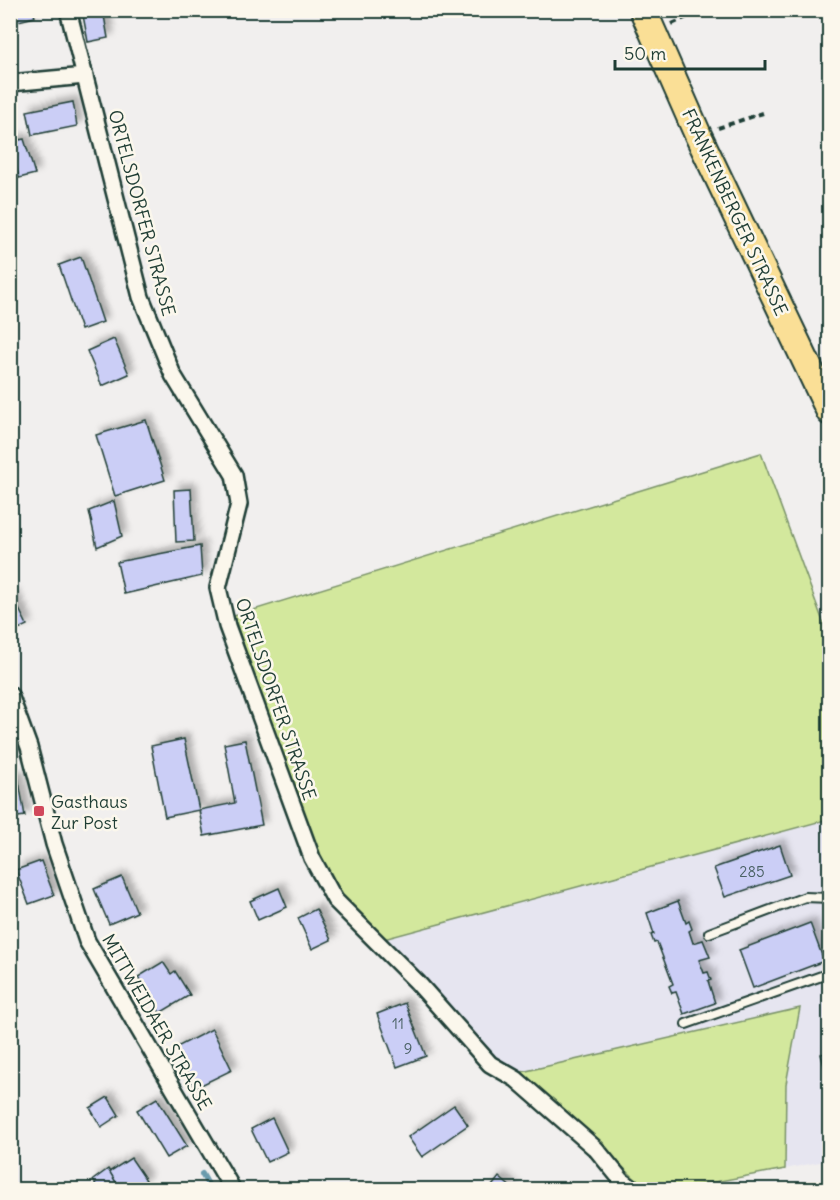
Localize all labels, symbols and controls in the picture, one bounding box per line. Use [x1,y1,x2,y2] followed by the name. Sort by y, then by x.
[615,33,765,71] scale bar
[624,42,666,65] text: 50 m
[677,105,793,319] street label: FRANKENBERGER STRASSE
[103,107,181,319] street label: ORTELSDORFER STRASSE
[231,595,321,803] street label: ORTELSDORFER STRASSE
[51,790,128,834] place label: Gasthaus Zur Post
[32,804,46,818] marker: Gasthaus Zur Post
[739,862,765,881] house number: 285
[97,930,217,1114] street label: MITTWEIDAER STRASSE
[392,1014,404,1033] house number: 11
[404,1039,412,1058] house number: 9

